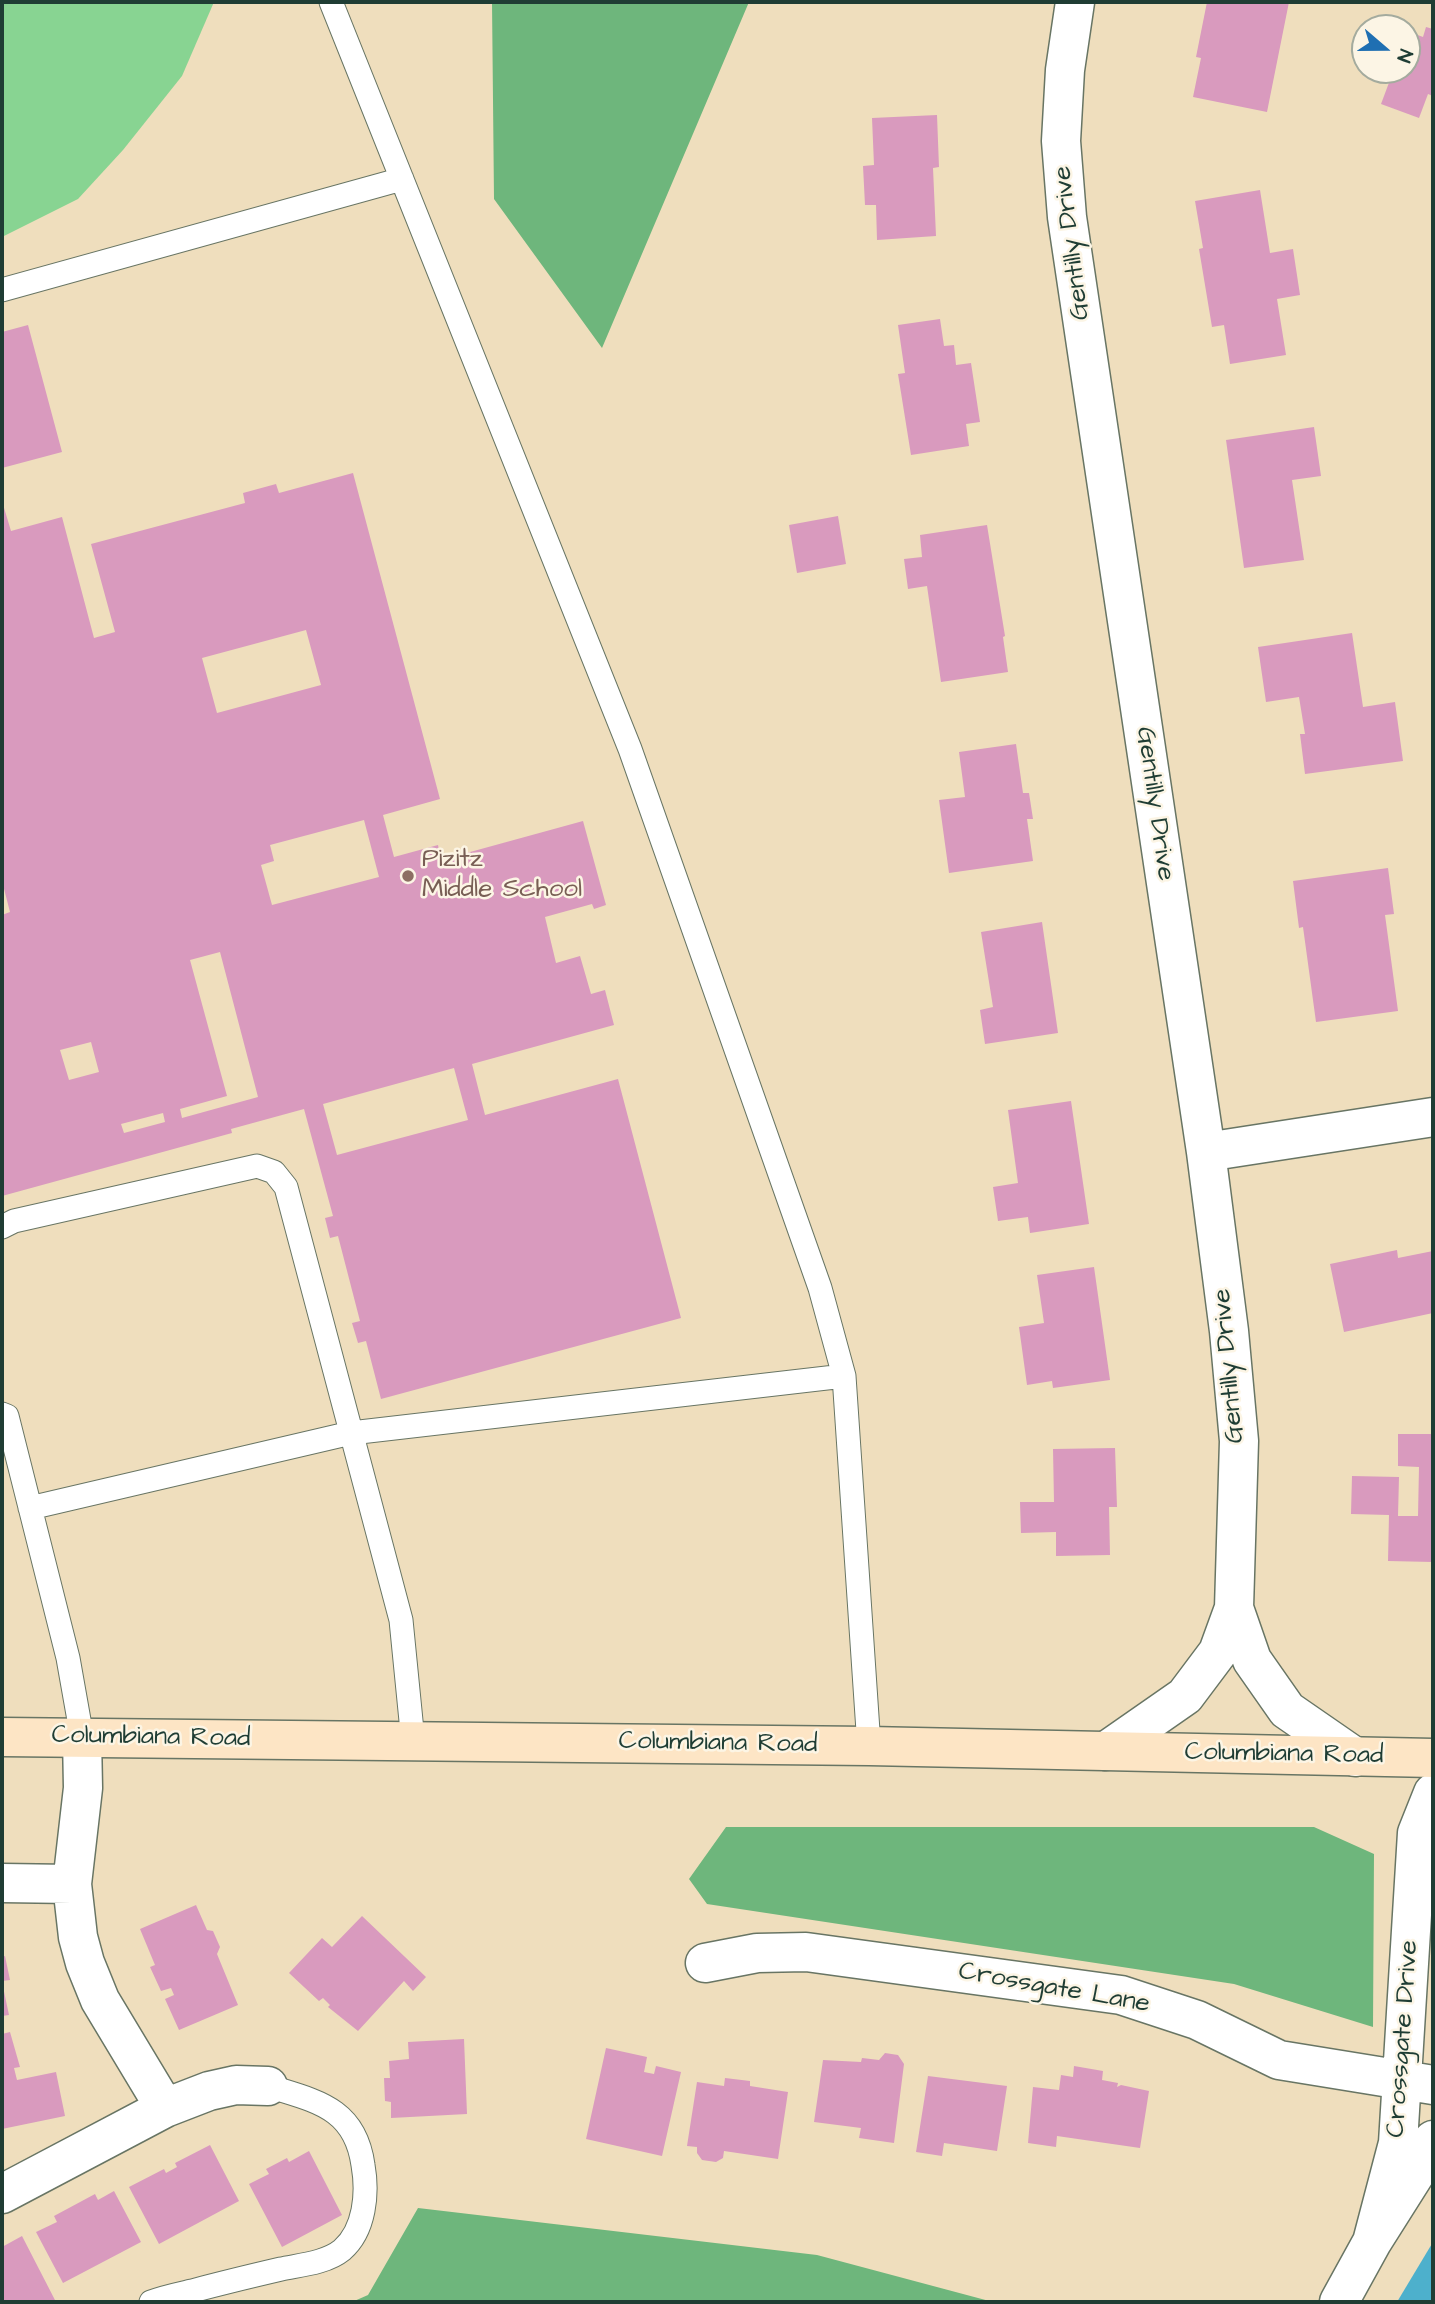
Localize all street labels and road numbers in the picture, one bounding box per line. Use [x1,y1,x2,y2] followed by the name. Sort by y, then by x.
[1048,164,1098,322] street label: Gentilly Drive
[1128,725,1180,883] street label: Gentilly Drive
[1208,1287,1252,1445] street label: Gentilly Drive
[51,1721,251,1755] street label: Columbiana Road
[618,1727,818,1761] street label: Columbiana Road
[1184,1738,1384,1772] street label: Columbiana Road
[1382,1939,1426,2139] street label: Crossgate Drive
[956,1957,1152,2021] street label: Crossgate Lane

